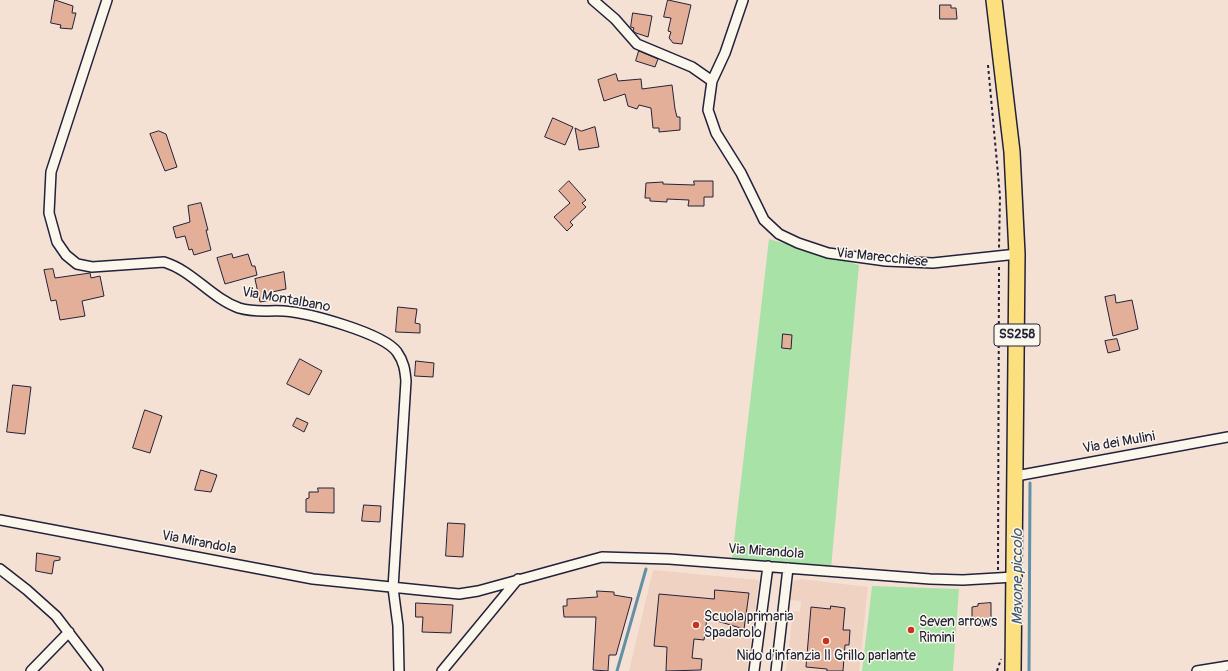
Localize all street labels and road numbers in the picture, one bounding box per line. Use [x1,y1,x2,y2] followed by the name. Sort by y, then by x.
[835,245,929,271] street label: Via Marecchiese
[240,284,332,316] street label: Via Montalbano
[994,324,1040,346] road number: SS258
[1082,428,1156,458] street label: Via dei Mulini
[160,528,238,558] street label: Via Mirandola
[728,541,804,563] street label: Via Mirandola

